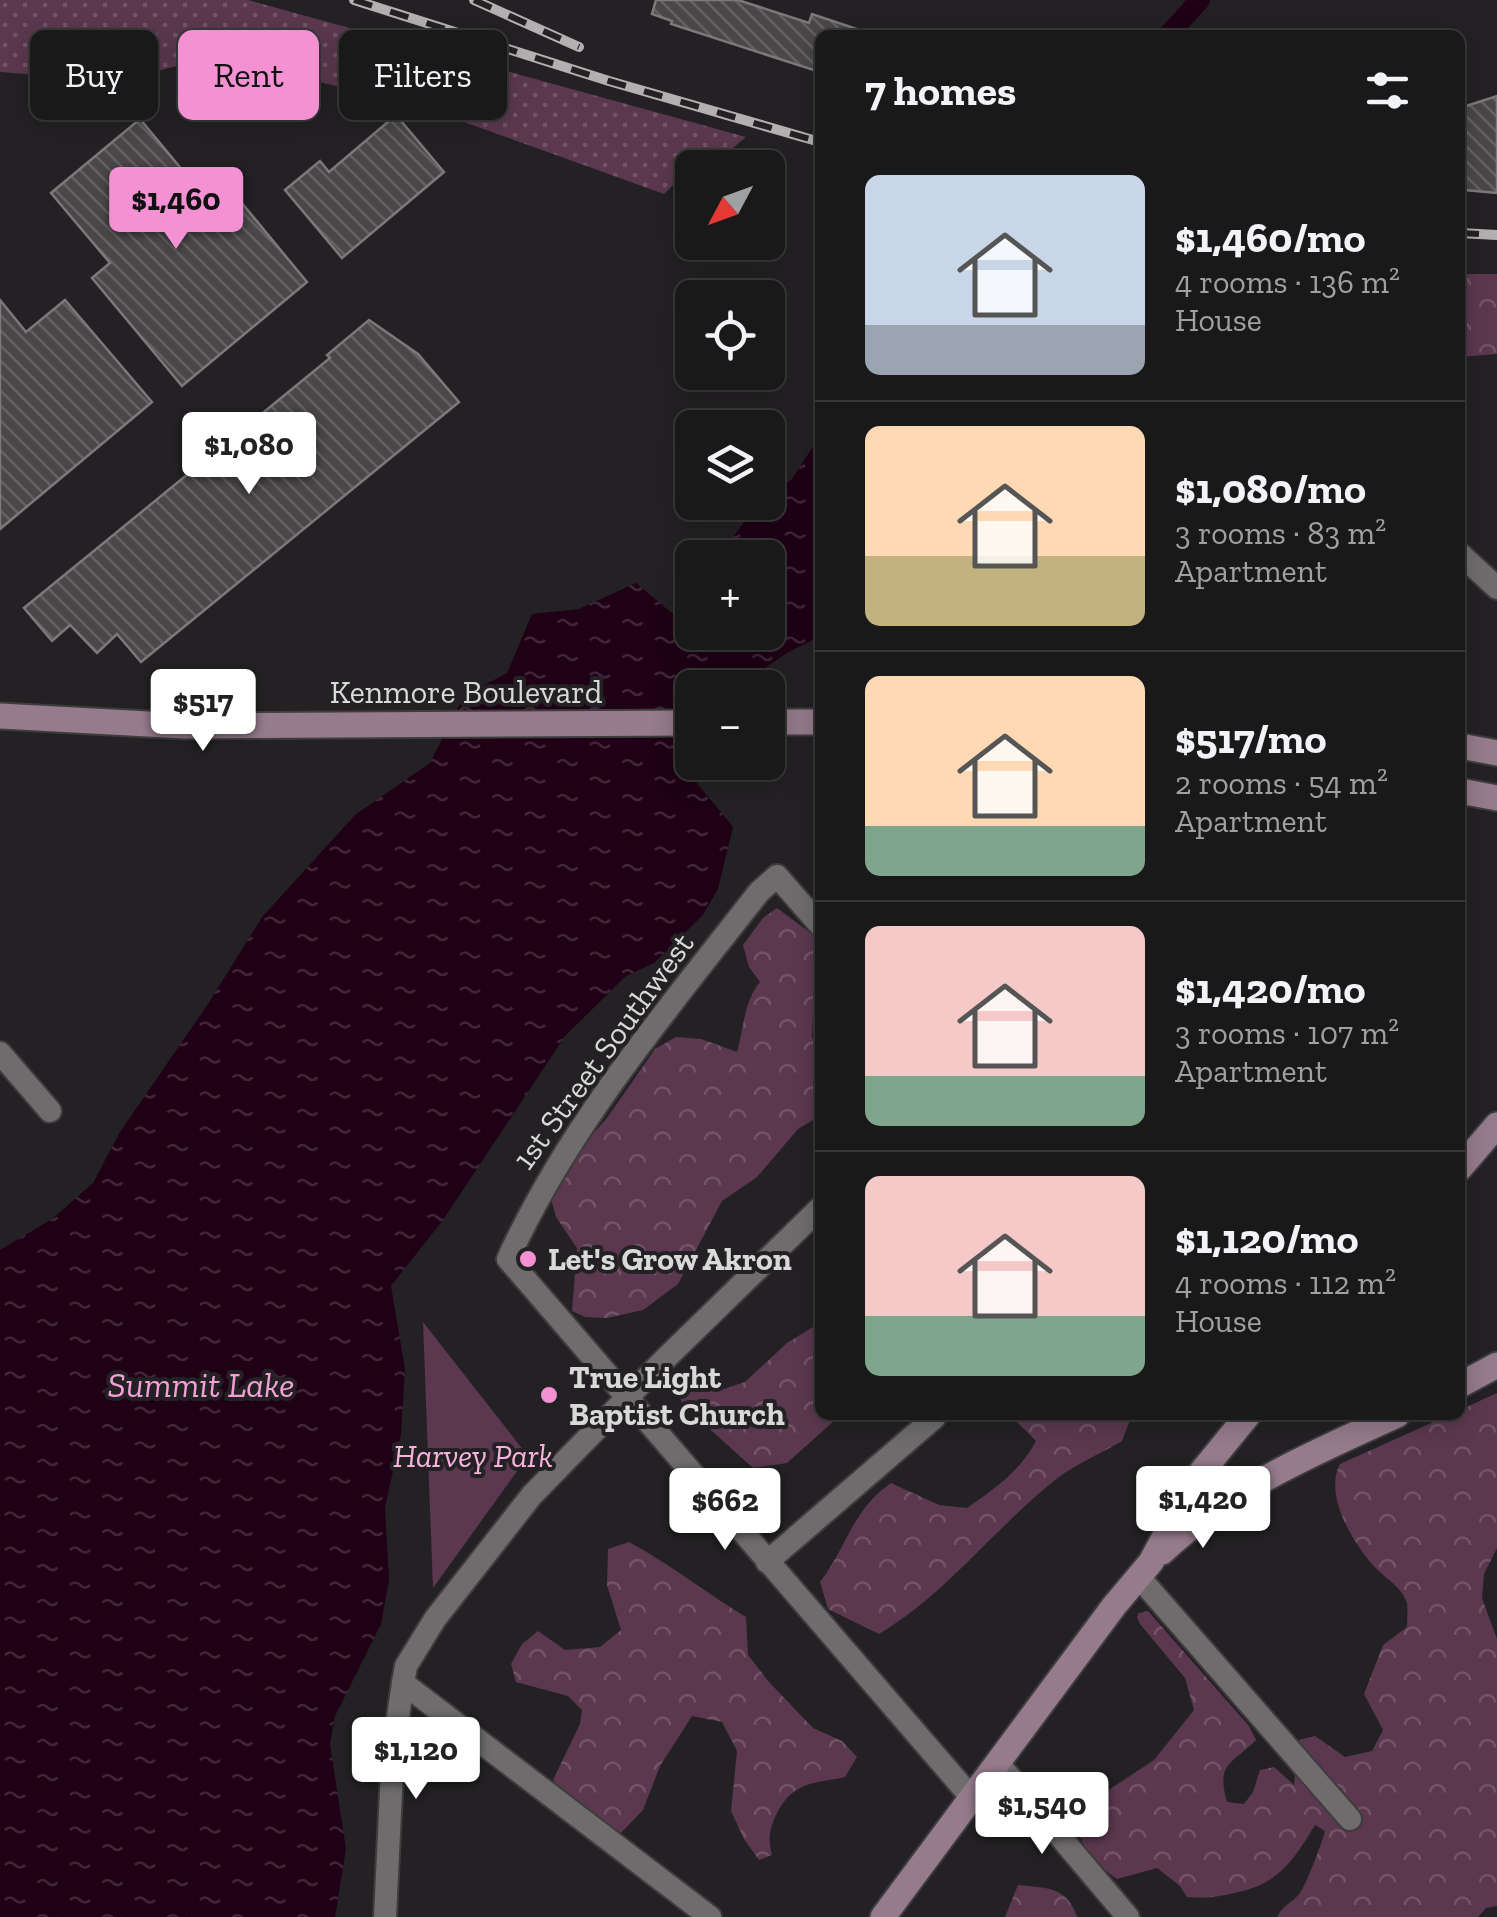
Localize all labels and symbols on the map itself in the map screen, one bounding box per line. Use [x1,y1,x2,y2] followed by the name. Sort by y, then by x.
[675,150,785,260] north arrow
[95,167,257,252] pin: $1,460
[168,412,330,497] pin: $1,080
[144,669,262,754] pin: $517
[330,673,603,711] street label: Kenmore Boulevard
[505,925,702,1177] street label: 1st Street Southwest
[548,1240,792,1278] place label: Let's Grow Akron
[517,1248,539,1270] marker: Let's Grow Akron
[569,1358,785,1433] place label: True Light Baptist Church
[108,1364,294,1406] water label: Summit Lake
[538,1384,560,1406] marker: True Light Baptist Church
[393,1437,553,1475] park label: Harvey Park
[1122,1466,1284,1551] pin: $1,420
[666,1468,784,1553] pin: $662
[335,1717,497,1802] pin: $1,120
[961,1772,1123,1857] pin: $1,540

